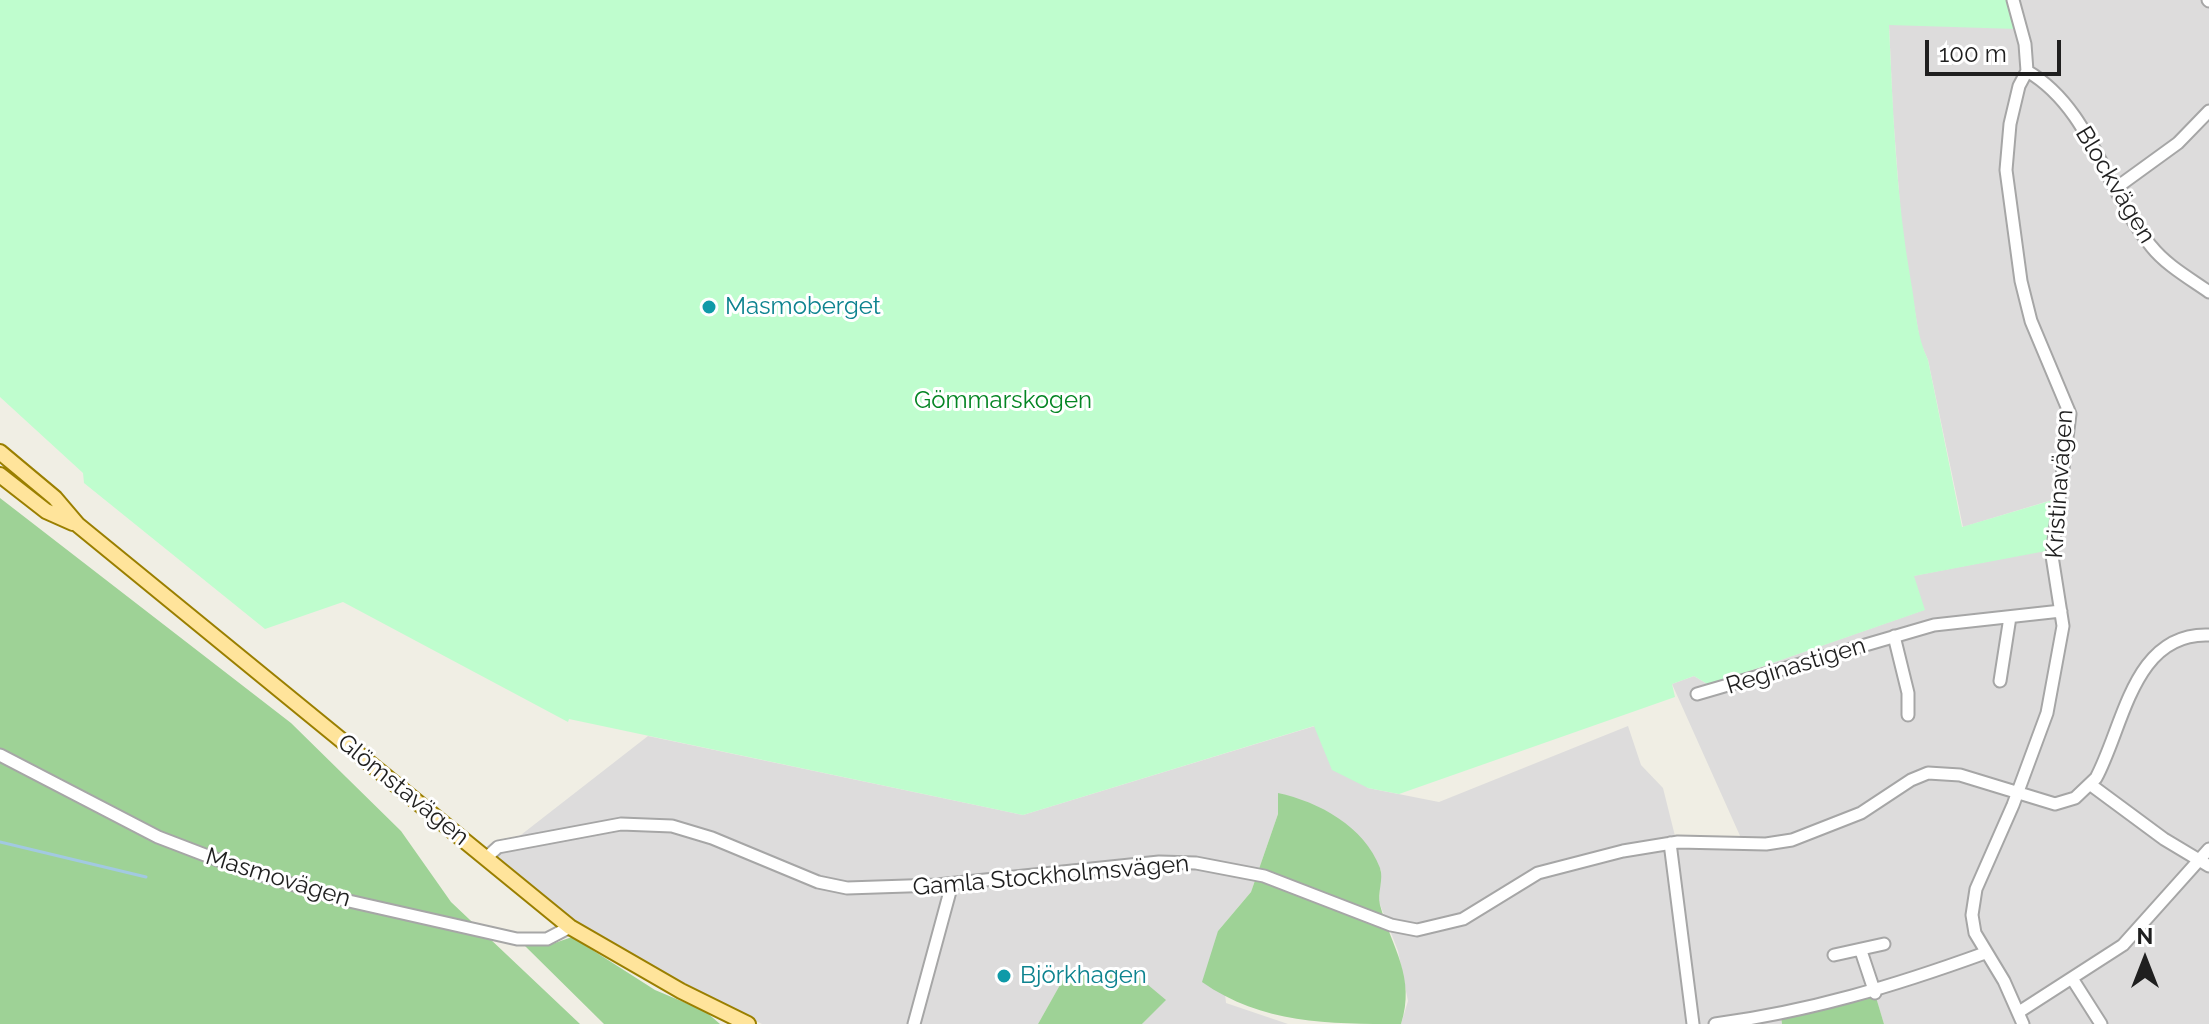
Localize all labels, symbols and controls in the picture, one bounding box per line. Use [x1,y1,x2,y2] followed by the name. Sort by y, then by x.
[1929,24,2065,74] scale bar
[1939,39,2007,68] text: 100 m
[2069,121,2161,249] street label: Blockvägen
[725,293,881,321] place label: Masmoberget
[700,298,718,316] marker: Masmoberget
[914,387,1092,415] park label: Gömmarskogen
[2040,409,2080,559] street label: Kristinavägen
[1723,631,1869,701] street label: Reginastigen
[331,728,475,852] street label: Glömstavägen
[202,842,354,914] street label: Masmovägen
[912,850,1190,902] street label: Gamla Stockholmsvägen
[2105,920,2185,1000] north arrow
[2137,923,2153,949] text: N
[1020,962,1147,990] place label: Björkhagen
[995,967,1013,985] marker: Björkhagen

